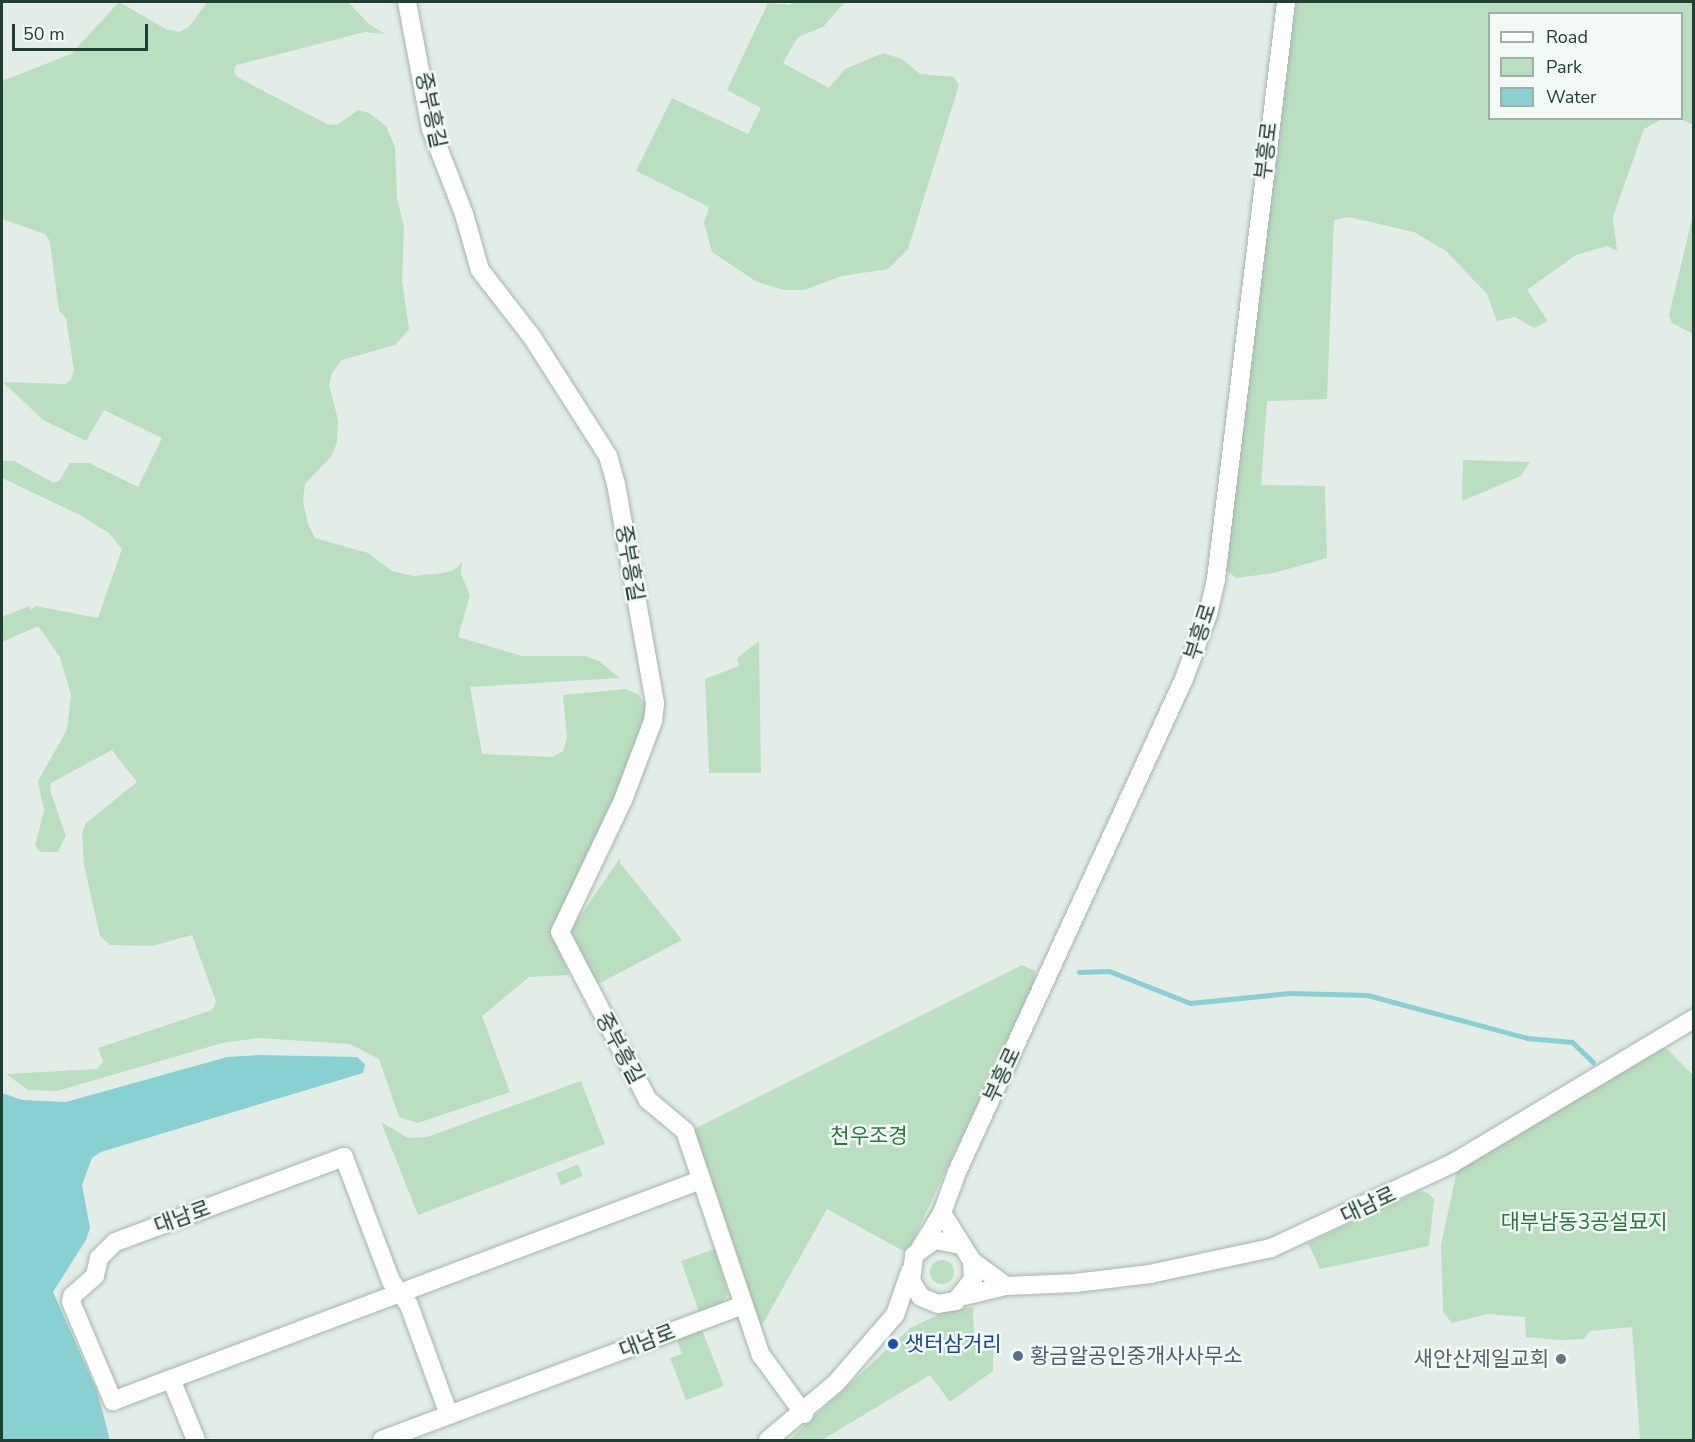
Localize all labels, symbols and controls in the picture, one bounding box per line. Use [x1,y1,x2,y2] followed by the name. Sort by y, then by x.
[15,12,152,50] scale bar
[1488,12,1683,120] legend
[23,22,65,46] text: 50 m
[1546,25,1588,49] text: Road
[1546,55,1582,79] text: Park
[411,70,451,150] street label: 중부흥길
[1546,85,1597,109] text: Water
[1250,121,1282,181] street label: 부흥로
[611,523,649,603] street label: 중부흥길
[1179,601,1221,663] street label: 부흥로
[591,1008,649,1088] street label: 중부흥길
[978,1043,1026,1107] street label: 부흥로
[830,1123,908,1149] park label: 천우조경
[1336,1181,1400,1229] street label: 대남로
[150,1195,214,1239] street label: 대남로
[1500,1209,1668,1235] park label: 대부남동3공설묘지
[615,1319,679,1363] street label: 대남로
[905,1331,1002,1357] place label: 샛터삼거리
[886,1337,900,1351] marker: 샛터삼거리
[1030,1343,1243,1369] place label: 황금알공인중개사사무소
[1414,1346,1549,1372] place label: 새안산제일교회
[1011,1349,1025,1363] marker: 황금알공인중개사사무소
[1554,1352,1568,1366] marker: 새안산제일교회

